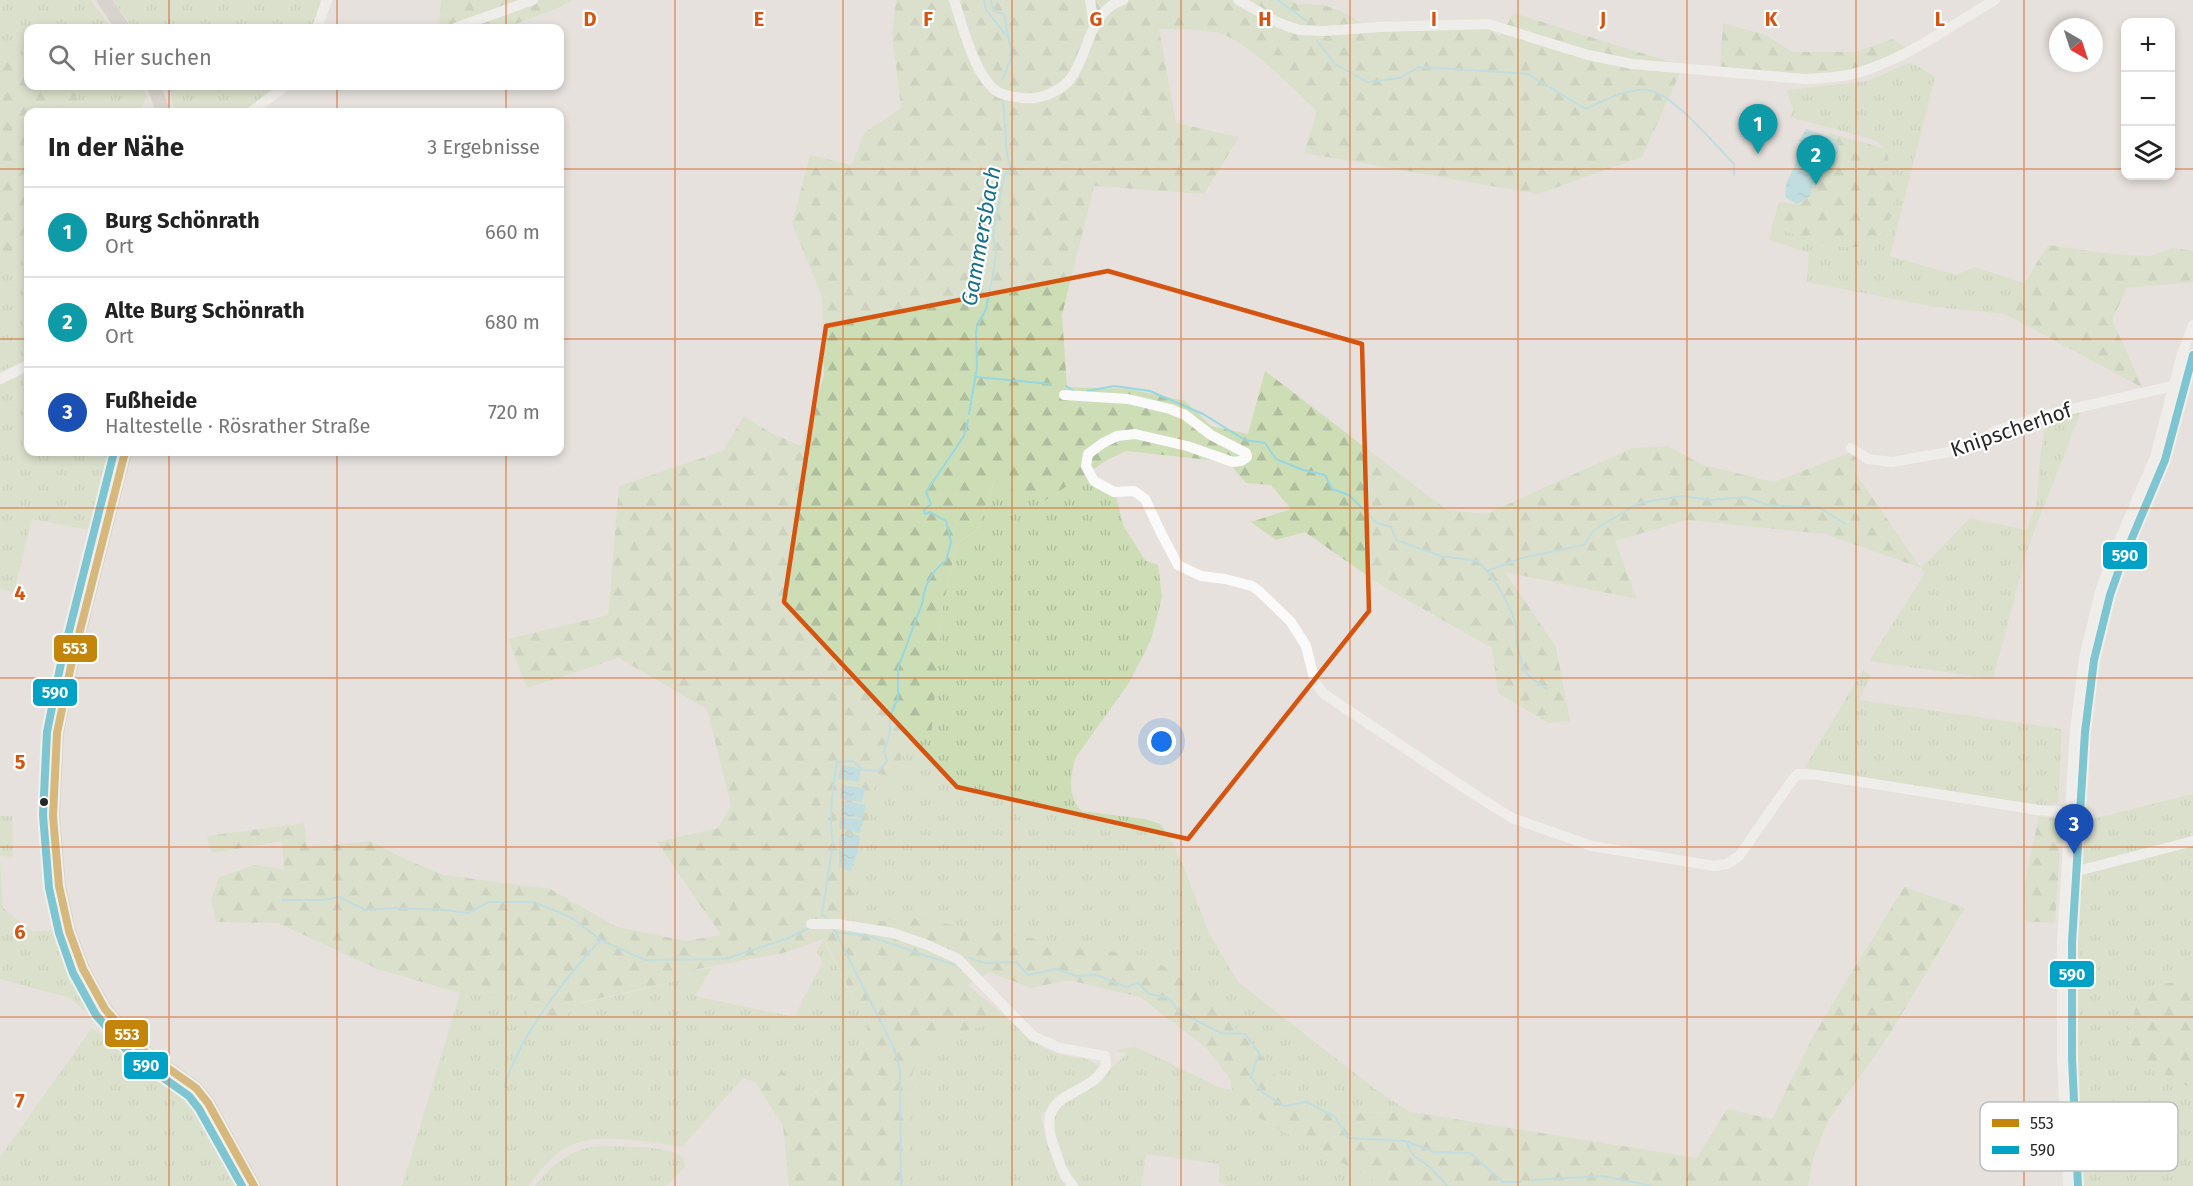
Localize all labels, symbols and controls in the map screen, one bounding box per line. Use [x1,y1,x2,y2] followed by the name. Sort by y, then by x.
[583,7,597,31] text: D
[754,7,764,31] text: E
[923,7,933,31] text: F
[1090,7,1102,31] text: G
[1258,7,1272,31] text: H
[1431,7,1437,31] text: I
[1599,7,1606,31] text: J
[1765,7,1778,31] text: K
[1935,7,1945,31] text: L
[2049,18,2103,72] north arrow
[2121,18,2175,180] map controls
[2121,18,2175,72] button: +
[24,24,564,90] search box
[45,41,78,74] icon: search
[93,44,212,71] text: Hier suchen
[2121,72,2175,126] button: −
[1738,104,1778,154] pin: 1
[2121,126,2175,180] button: layers
[48,132,184,163] text: In der Nähe
[427,135,540,159] text: 3 Ergebnisse
[1796,136,1836,185] pin: 2
[955,164,1007,308] water label: Gammersbach
[105,207,260,234] text: Burg Schönrath
[63,220,72,244] text: 1
[485,220,540,244] text: 660 m
[105,234,134,258] text: Ort
[105,297,305,324] text: Alte Burg Schönrath
[62,310,73,334] text: 2
[485,310,540,334] text: 680 m
[105,324,134,348] text: Ort
[105,387,197,414] text: Fußheide
[1947,396,2077,463] street label: Knipscherhof
[62,400,73,424] text: 3
[488,400,540,424] text: 720 m
[105,414,370,438] text: Haltestelle · Rösrather Straße
[2102,541,2148,570] line badge: 590
[2112,546,2138,565] text: 590
[14,581,26,605] text: 4
[53,634,98,663] line badge: 553
[62,639,88,658] text: 553
[32,678,78,707] line badge: 590
[42,683,68,702] text: 590
[1147,727,1176,756] your location
[15,750,26,774] text: 5
[38,796,50,808] unlabelled marker
[2054,804,2094,854] pin: 3
[14,920,26,944] text: 6
[2049,960,2095,988] line badge: 590
[2059,965,2085,984] text: 590
[104,1019,149,1048] line badge: 553
[114,1025,140,1044] text: 553
[123,1051,169,1080] line badge: 590
[133,1056,159,1075] text: 590
[15,1089,25,1113] text: 7
[1980,1102,2178,1171] legend
[2030,1114,2054,1133] text: 553
[2030,1141,2055,1160] text: 590

